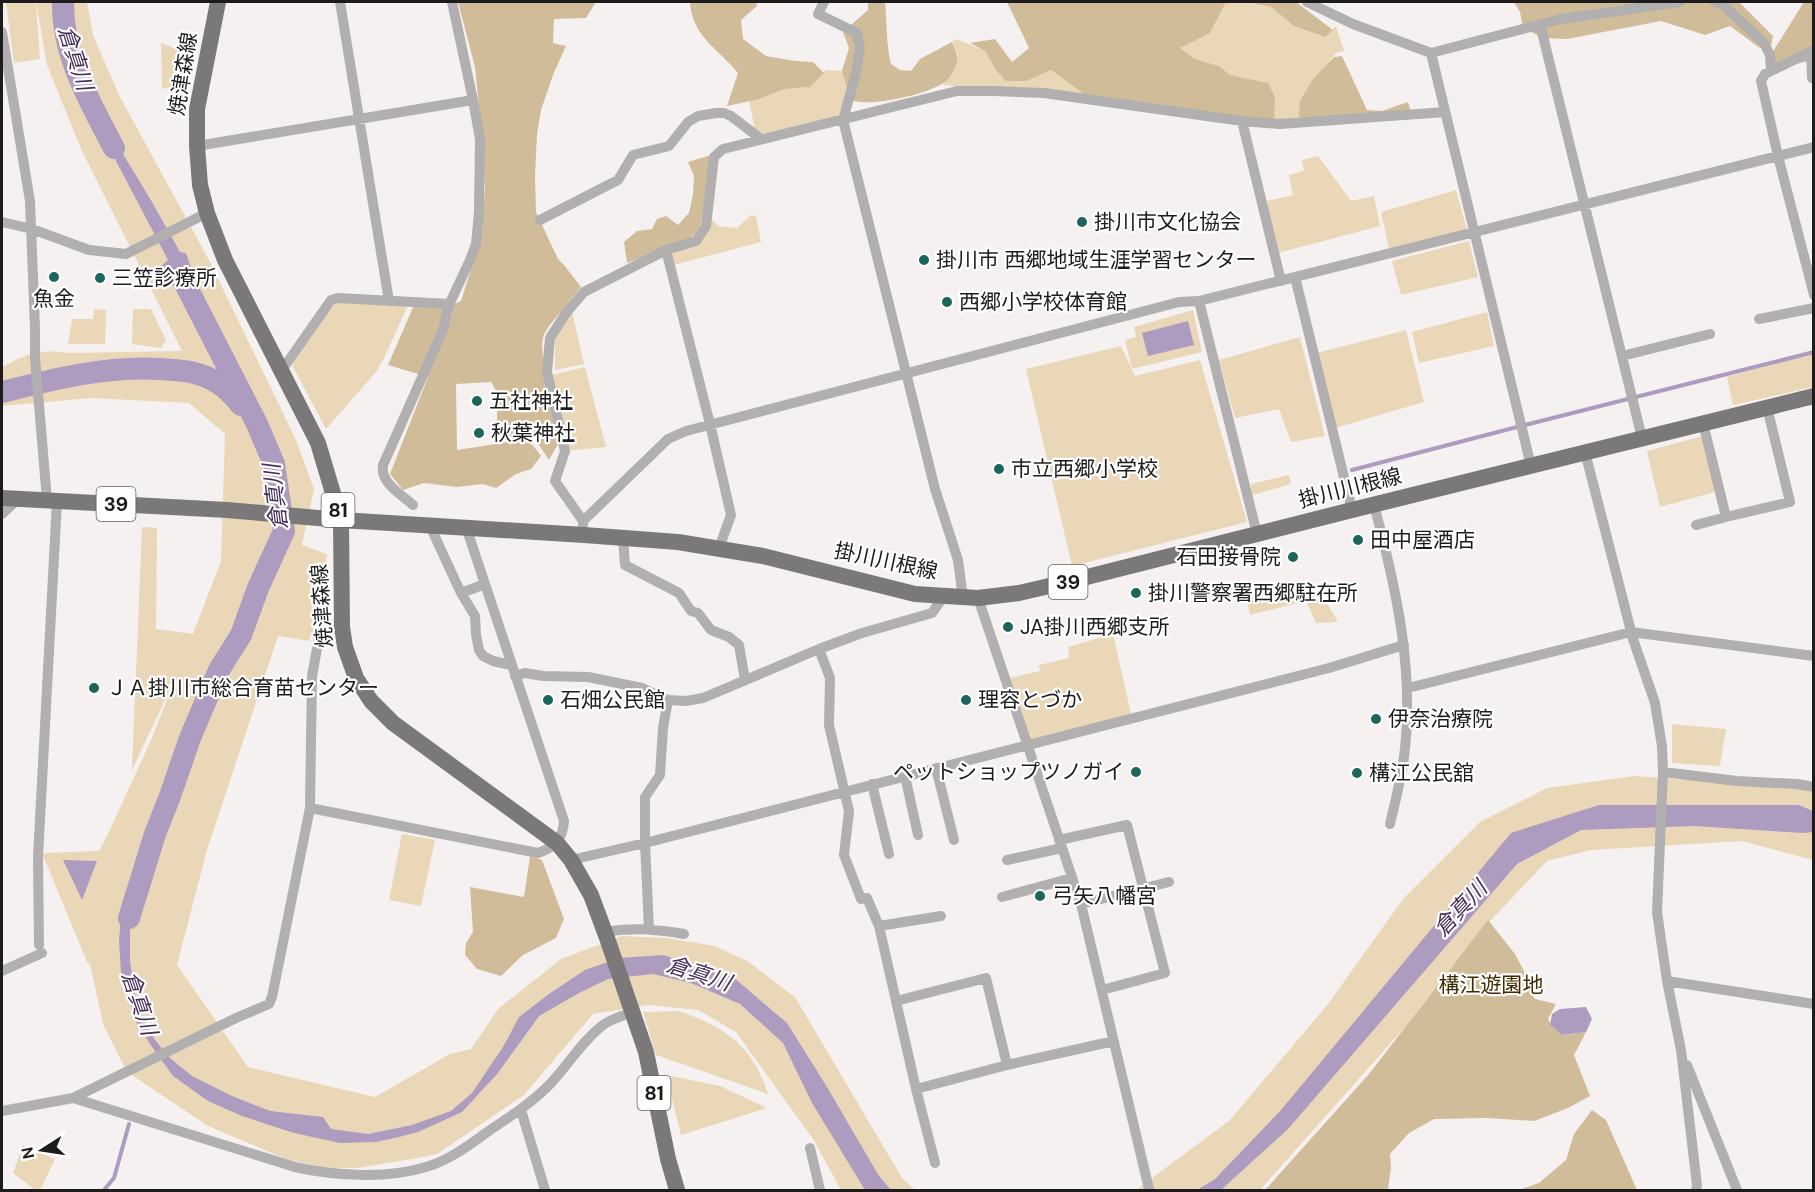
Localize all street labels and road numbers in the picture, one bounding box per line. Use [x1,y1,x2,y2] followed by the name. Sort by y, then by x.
[163,30,203,118] street label: 焼津森線
[1296,462,1404,514] street label: 掛川川根線
[96,487,136,521] road number: 39
[322,493,354,527] road number: 81
[832,536,940,586] street label: 掛川川根線
[305,563,339,649] street label: 焼津森線
[1048,565,1088,599] road number: 39
[638,1076,670,1110] road number: 81

